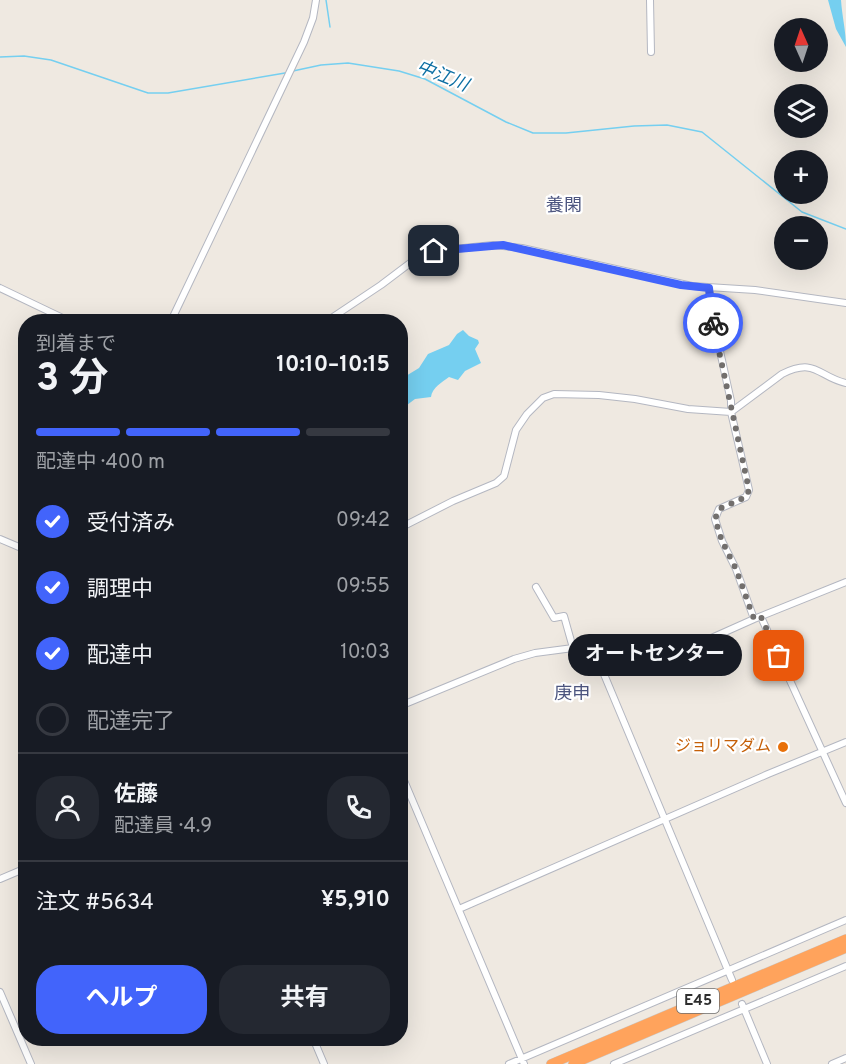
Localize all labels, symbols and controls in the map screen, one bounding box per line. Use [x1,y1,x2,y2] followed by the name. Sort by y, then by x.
[774,18,828,72] north arrow
[774,18,828,270] map controls
[413,56,473,99] water label: 中江川
[774,84,828,138] button: layers
[774,150,828,204] button: +
[546,195,582,218] district label: 養閑
[774,216,828,270] button: −
[408,225,459,276] pin
[417,234,450,267] icon: home
[683,293,743,353] courier
[697,307,730,340] icon: bike
[36,332,116,358] text: 到着まで
[276,352,390,379] text: 10:10–10:15
[36,356,108,405] text: 3 分
[36,450,165,476] text: 配達中 · 400 m
[36,505,69,538] icon: check
[336,508,390,534] text: 09:42
[87,511,175,538] text: 受付済み
[36,571,69,604] icon: check
[336,574,390,600] text: 09:55
[87,577,153,604] text: 調理中
[753,630,804,681] pin
[569,635,743,677] callout: オートセンター
[36,637,69,670] icon: check
[762,639,795,672] icon: bag
[340,640,390,666] text: 10:03
[585,642,725,668] text: オートセンター
[87,643,153,670] text: 配達中
[554,683,590,706] district label: 庚申
[87,709,175,736] text: 配達完了
[675,737,771,757] place label: ジョリマダム
[776,740,790,754] marker: ジョリマダム
[36,776,99,839] button: person
[327,776,390,839] button: phone
[114,782,158,809] text: 佐藤
[114,814,212,840] text: 配達員 · 4.9
[321,887,390,914] text: ¥5,910
[36,890,154,917] text: 注文 #5634
[36,965,207,1034] button: ヘルプ
[219,965,390,1034] button: 共有
[677,989,719,1013] road number: E45

